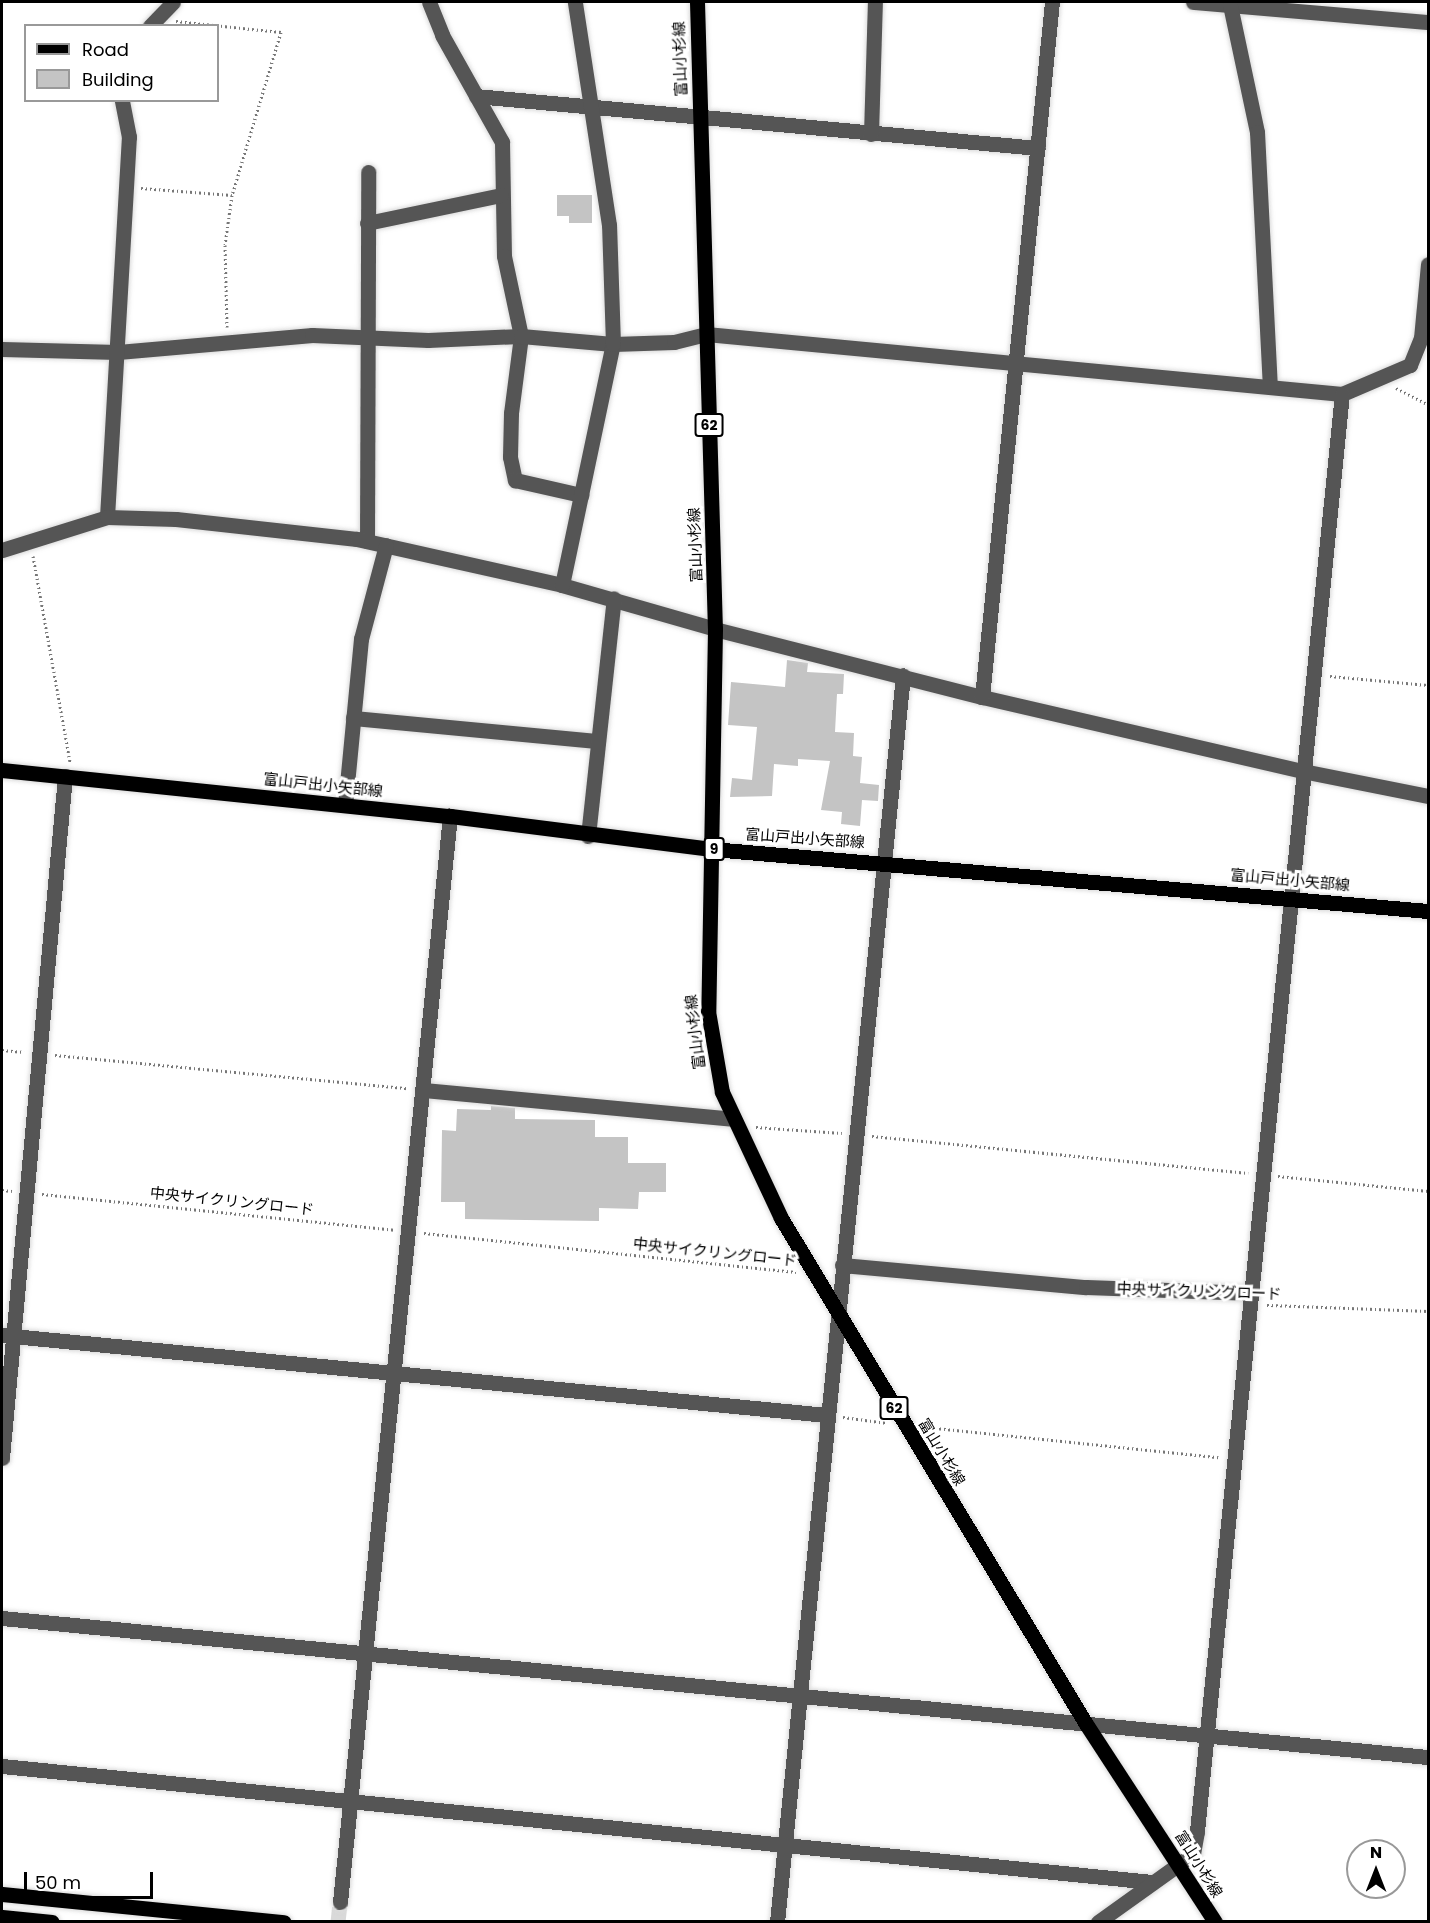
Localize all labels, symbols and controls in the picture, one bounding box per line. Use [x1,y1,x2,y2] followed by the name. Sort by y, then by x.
[670,21,690,97] street label: 富山小杉線
[24,24,219,102] legend
[82,37,129,62] text: Road
[82,67,154,92] text: Building
[694,414,724,436] road number: 62
[685,507,705,583] street label: 富山小杉線
[262,770,384,800] street label: 富山戸出小矢部線
[745,825,865,851] street label: 富山戸出小矢部線
[704,838,724,860] road number: 9
[1229,866,1351,894] street label: 富山戸出小矢部線
[681,994,709,1070] street label: 富山小杉線
[149,1183,315,1219] street label: 中央サイクリングロード
[632,1234,798,1270] street label: 中央サイクリングロード
[1116,1279,1282,1303] street label: 中央サイクリングロード
[879,1397,909,1419] road number: 62
[915,1415,969,1489] street label: 富山小杉線
[1171,1827,1227,1901] street label: 富山小杉線
[1346,1839,1406,1899] north arrow
[1370,1841,1382,1864] text: N
[27,1860,156,1898] scale bar
[35,1870,81,1895] text: 50 m

